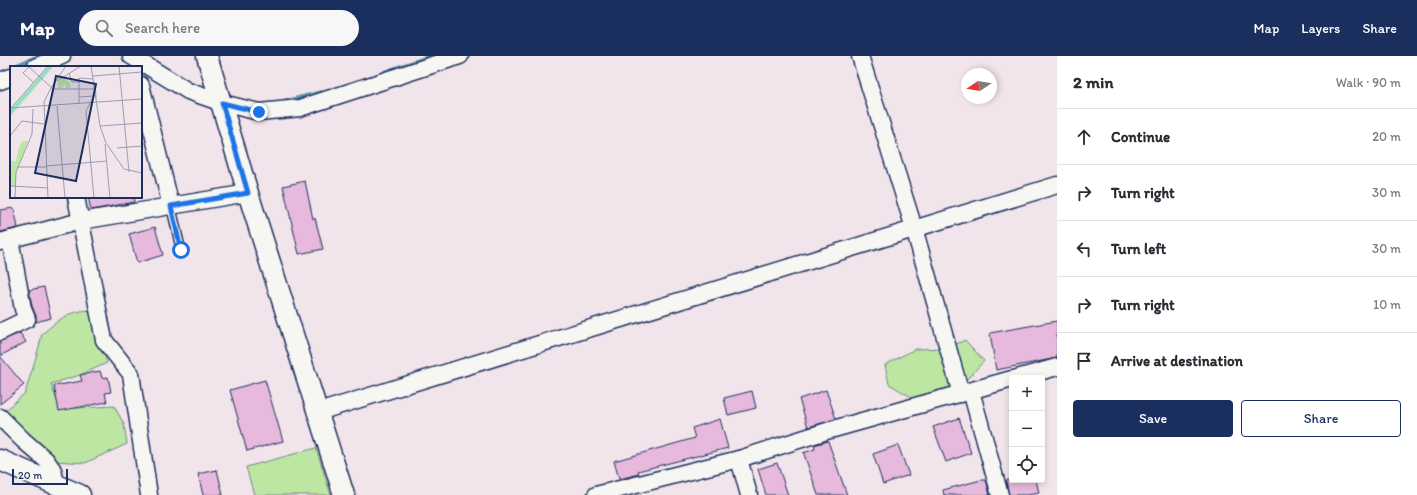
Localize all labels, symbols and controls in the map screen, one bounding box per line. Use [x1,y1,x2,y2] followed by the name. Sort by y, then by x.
[79,10,359,46] search box
[20,17,55,40] text: Map
[93,17,115,39] icon: search
[125,19,200,37] text: Search here
[1254,20,1279,37] text: Map
[1301,20,1340,37] text: Layers
[1362,20,1397,37] text: Share
[10,66,142,198] inset map
[961,68,997,104] north arrow
[1073,72,1113,92] text: 2 min
[1336,75,1401,90] text: Walk · 90 m
[250,103,268,121] route end
[1073,126,1095,148] icon: ahead
[1111,128,1170,146] text: Continue
[1372,129,1401,144] text: 20 m
[1073,182,1095,204] icon: right
[1111,184,1175,202] text: Turn right
[1372,185,1401,200] text: 30 m
[1073,238,1095,260] icon: left
[1111,240,1166,258] text: Turn left
[172,241,190,259] route start
[1372,241,1401,256] text: 30 m
[1073,294,1095,316] icon: right
[1111,296,1175,314] text: Turn right
[1373,297,1401,312] text: 10 m
[1073,350,1095,372] icon: arrive
[1111,352,1243,370] text: Arrive at destination
[1009,375,1045,483] map controls
[1009,375,1045,411] button: +
[1073,400,1233,437] button: Save
[1241,400,1401,437] button: Share
[1009,411,1045,447] button: −
[1009,447,1045,483] button: locate
[12,467,68,486] scale bar
[18,469,42,482] text: 20 m

